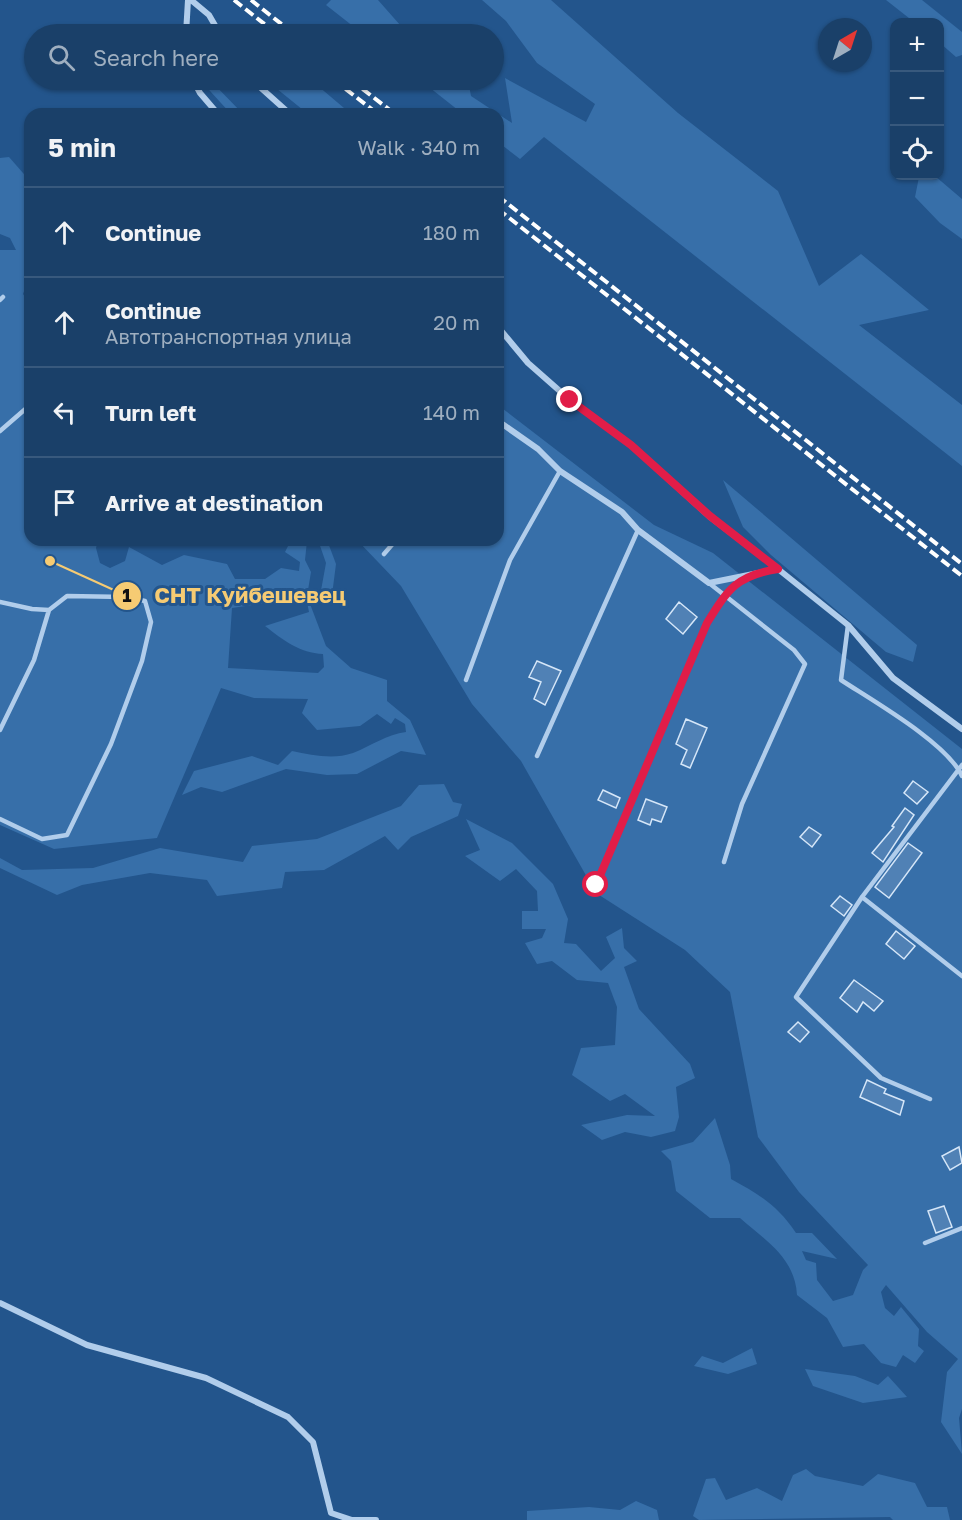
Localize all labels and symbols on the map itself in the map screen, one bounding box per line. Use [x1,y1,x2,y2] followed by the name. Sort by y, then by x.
[818,18,872,72] north arrow
[556,386,582,412] route end
[112,576,358,616] callout: СНТ Куйбешевец
[154,581,346,608] text: СНТ Куйбешевец
[122,584,132,606] text: 1
[582,871,608,897] route start

